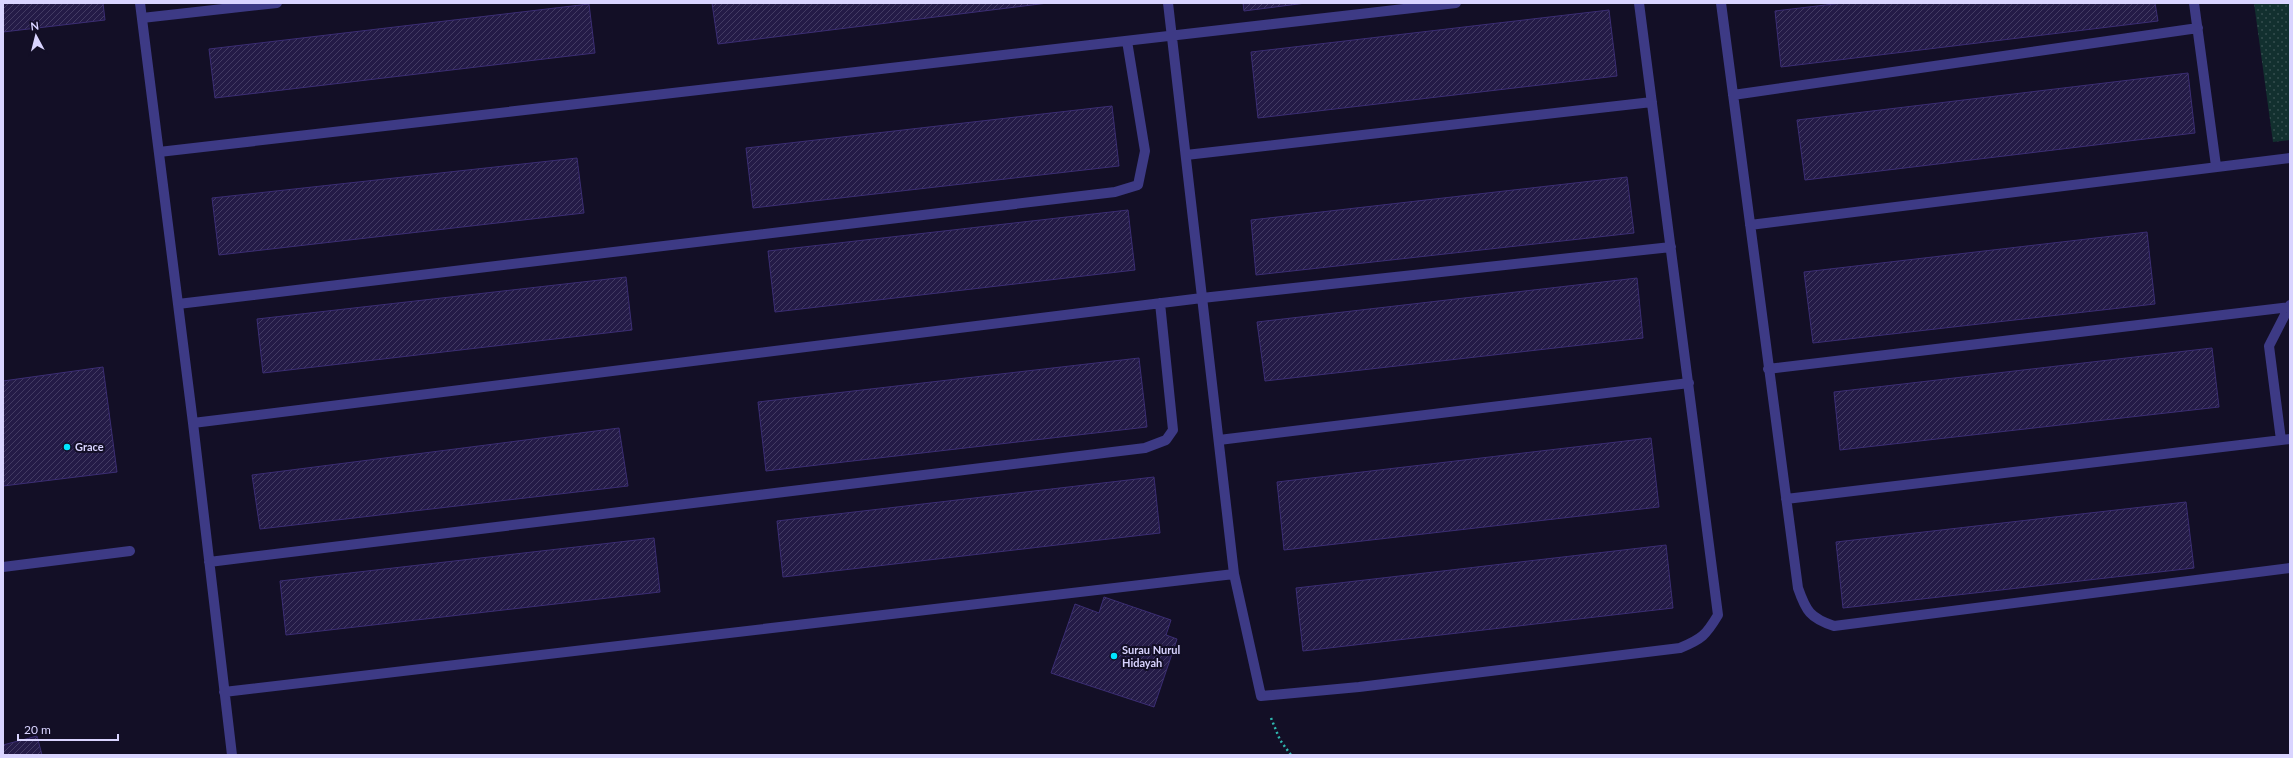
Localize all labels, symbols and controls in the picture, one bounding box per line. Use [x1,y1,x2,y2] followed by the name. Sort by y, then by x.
[16,16,56,56] north arrow
[30,19,40,33] text: N
[75,440,104,453] place label: Grace
[62,442,72,452] marker: Grace
[1122,643,1181,669] place label: Surau Nurul Hidayah
[1109,651,1119,661] marker: Surau Nurul Hidayah
[18,716,118,742] scale bar
[24,722,51,737] text: 20 m

